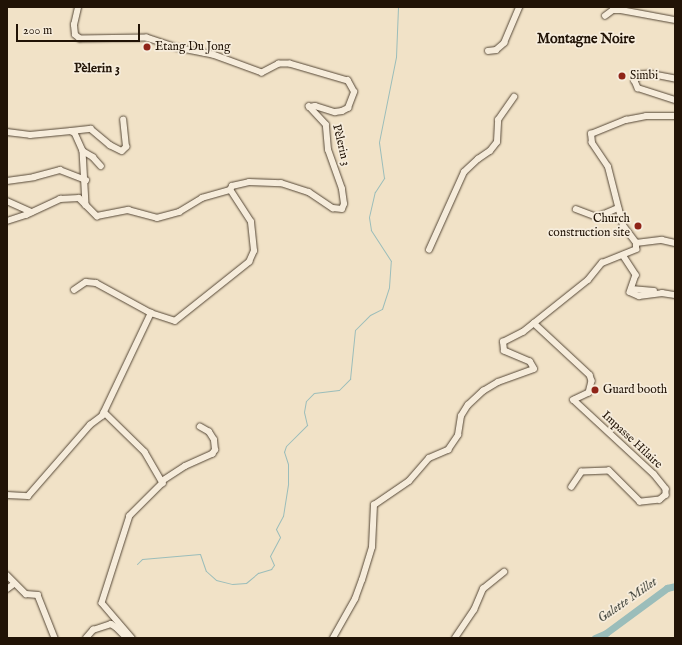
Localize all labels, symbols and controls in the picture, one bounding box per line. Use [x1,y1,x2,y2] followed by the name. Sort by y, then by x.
[18,16,142,42] scale bar
[23,23,52,38] text: 200 m
[537,31,635,47] district label: Montagne Noire
[155,40,231,54] place label: Etang Du Jong
[142,42,152,52] marker: Etang Du Jong
[74,61,120,77] district label: Pèlerin 3
[630,69,658,83] place label: Simbi
[617,71,627,81] marker: Simbi
[329,123,353,167] street label: Pèlerin 3
[548,212,630,240] place label: Church construction site
[633,221,643,231] marker: Church construction site
[603,383,667,397] place label: Guard booth
[590,385,600,395] marker: Guard booth
[599,408,665,472] street label: Impasse Hilaire
[595,575,661,627] water label: Galette Millet

